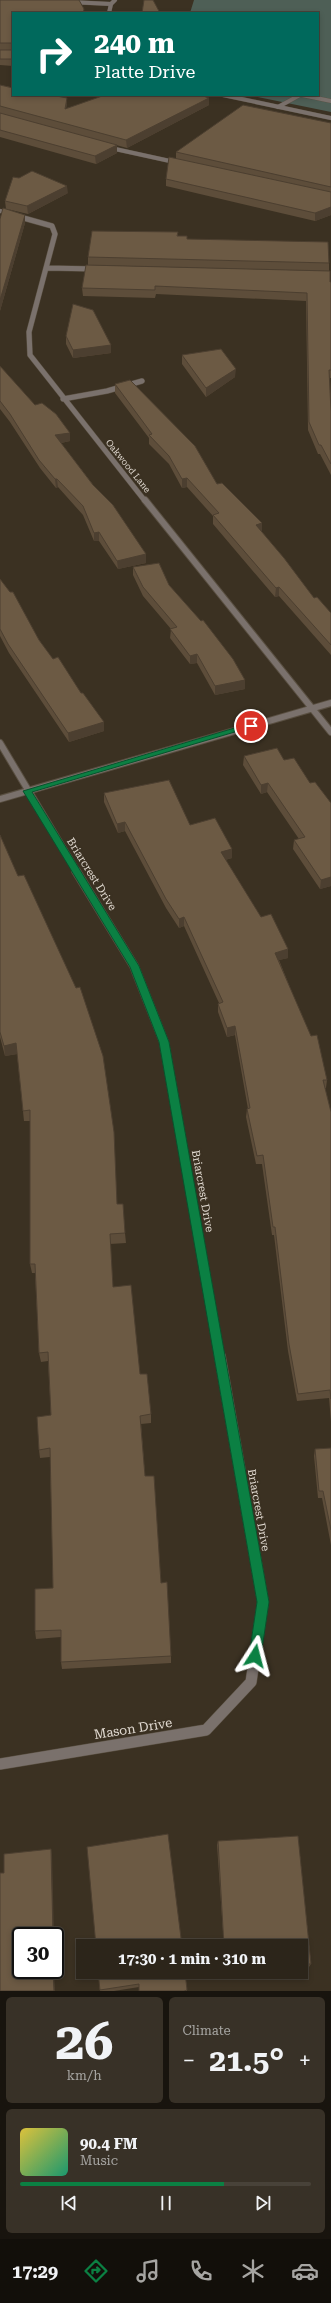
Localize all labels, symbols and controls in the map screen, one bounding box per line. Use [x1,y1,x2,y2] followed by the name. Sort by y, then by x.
[94,27,175,60] text: 240 m
[28,28,80,80] icon: right
[94,61,195,82] text: Platte Drive
[104,437,152,495] street label: Oakwood Lane
[234,709,268,743] pin
[240,715,262,737] icon: arrive
[64,836,119,913] street label: Briarcrest Drive
[189,1149,216,1233] street label: Briarcrest Drive
[245,1468,272,1552] street label: Briarcrest Drive
[234,1635,276,1677] position arrow
[93,1715,173,1742] street label: Mason Drive
[12,1927,64,1979] speed limit sign: 30
[118,1950,266,1968] text: 17:30 · 1 min · 310 m
[55,2011,113,2072] text: 26
[183,2023,231,2038] text: Climate
[209,2043,284,2078] text: 21.5°
[183,2048,195,2073] text: −
[299,2048,311,2073] text: +
[67,2068,102,2083] text: km/h
[80,2135,137,2153] text: 90.4 FM
[80,2153,118,2168] text: Music
[58,2192,80,2214] icon: previous
[155,2192,177,2214] icon: pause
[252,2192,274,2214] icon: next
[82,2257,110,2285] icon: directions
[134,2257,162,2285] icon: music
[187,2257,215,2285] icon: phone
[239,2257,267,2285] icon: climate
[291,2257,319,2285] icon: car
[12,2261,58,2282] text: 17:29

